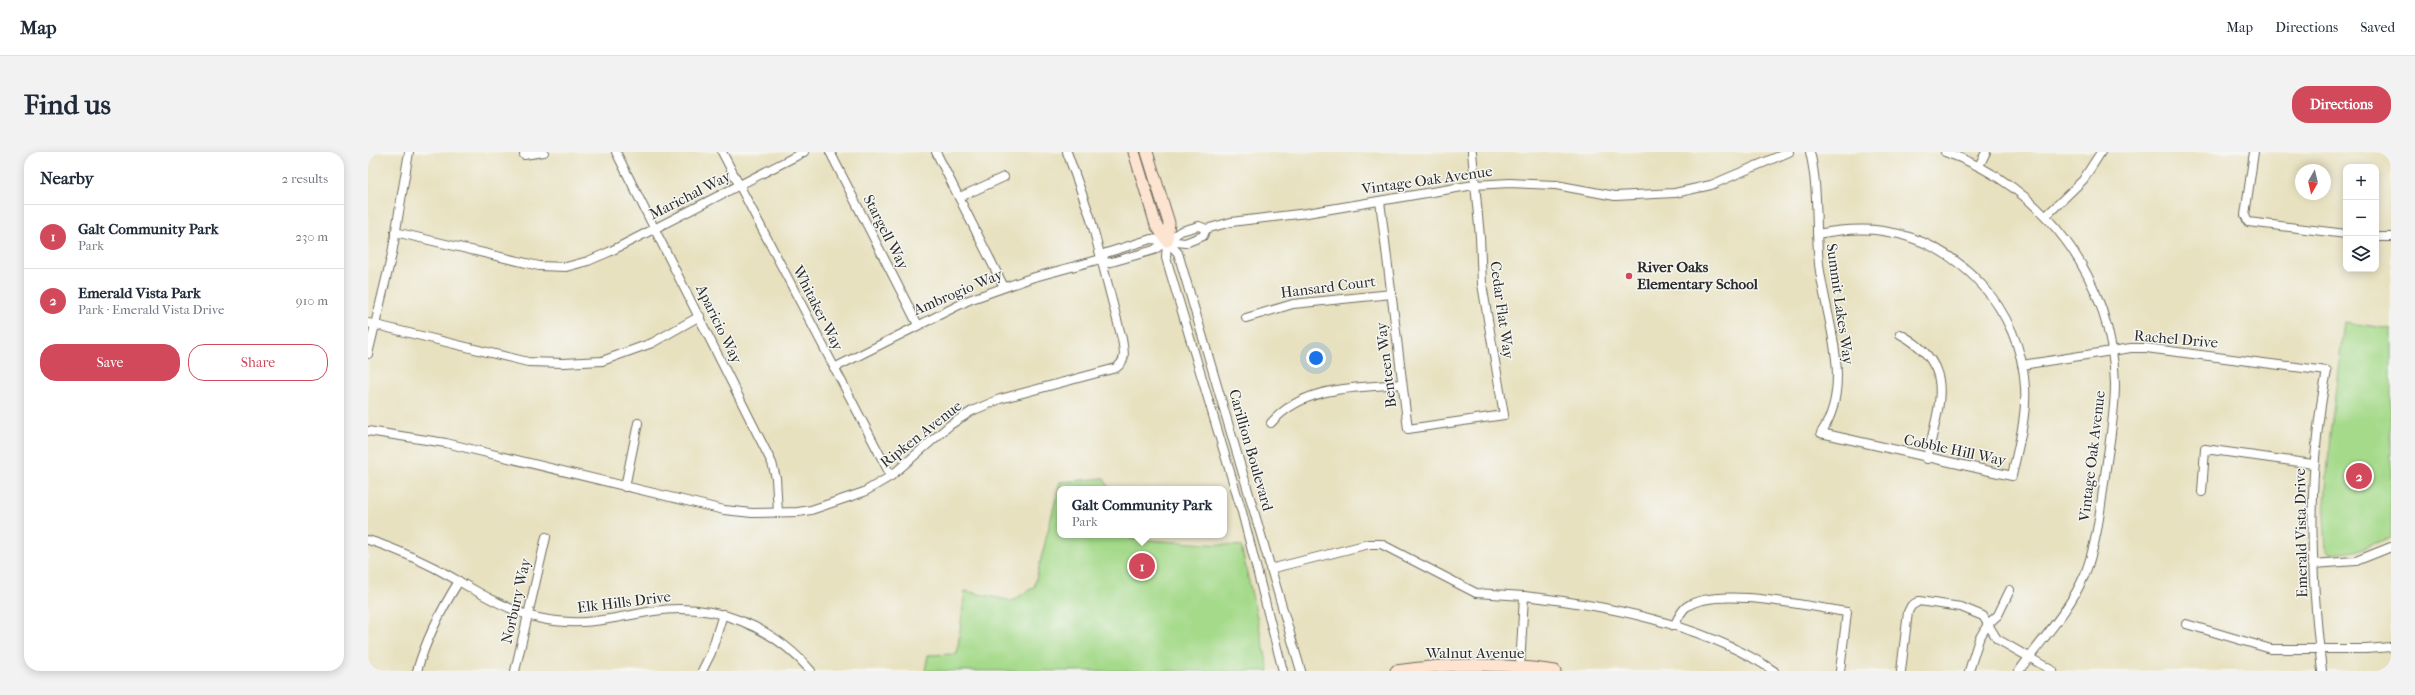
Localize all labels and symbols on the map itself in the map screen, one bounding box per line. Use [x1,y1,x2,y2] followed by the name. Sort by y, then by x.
[1359,162,1494,198] street label: Vintage Oak Avenue
[2295,164,2331,200] north arrow
[646,166,735,223] street label: Marichal Way
[859,192,913,273] street label: Stargell Way
[1823,242,1858,367] street label: Summit Lakes Way
[1637,258,1759,293] place label: River Oaks Elementary School
[1486,260,1518,361] street label: Cedar Flat Way
[788,262,848,354] street label: Whitaker Way
[910,265,1006,319] street label: Ambrogio Way
[1624,271,1634,281] marker: River Oaks Elementary School
[1280,272,1377,302] street label: Hansard Court
[692,281,746,367] street label: Aparicio Way
[1372,320,1400,409] street label: Benteen Way
[2133,326,2219,352] street label: Rachel Drive
[1306,348,1326,368] your location
[1225,387,1277,514] street label: Carillion Boulevard
[2075,389,2109,524] street label: Vintage Oak Avenue
[877,396,966,471] street label: Ripken Avenue
[1902,430,2009,470] street label: Cobble Hill Way
[2346,461,2372,491] pin: 2
[2291,467,2311,598] street label: Emerald Vista Drive
[1129,551,1155,581] pin: 1
[497,556,535,646] street label: Norbury Way
[576,587,672,617] street label: Elk Hills Drive
[1425,644,1525,662] street label: Walnut Avenue

